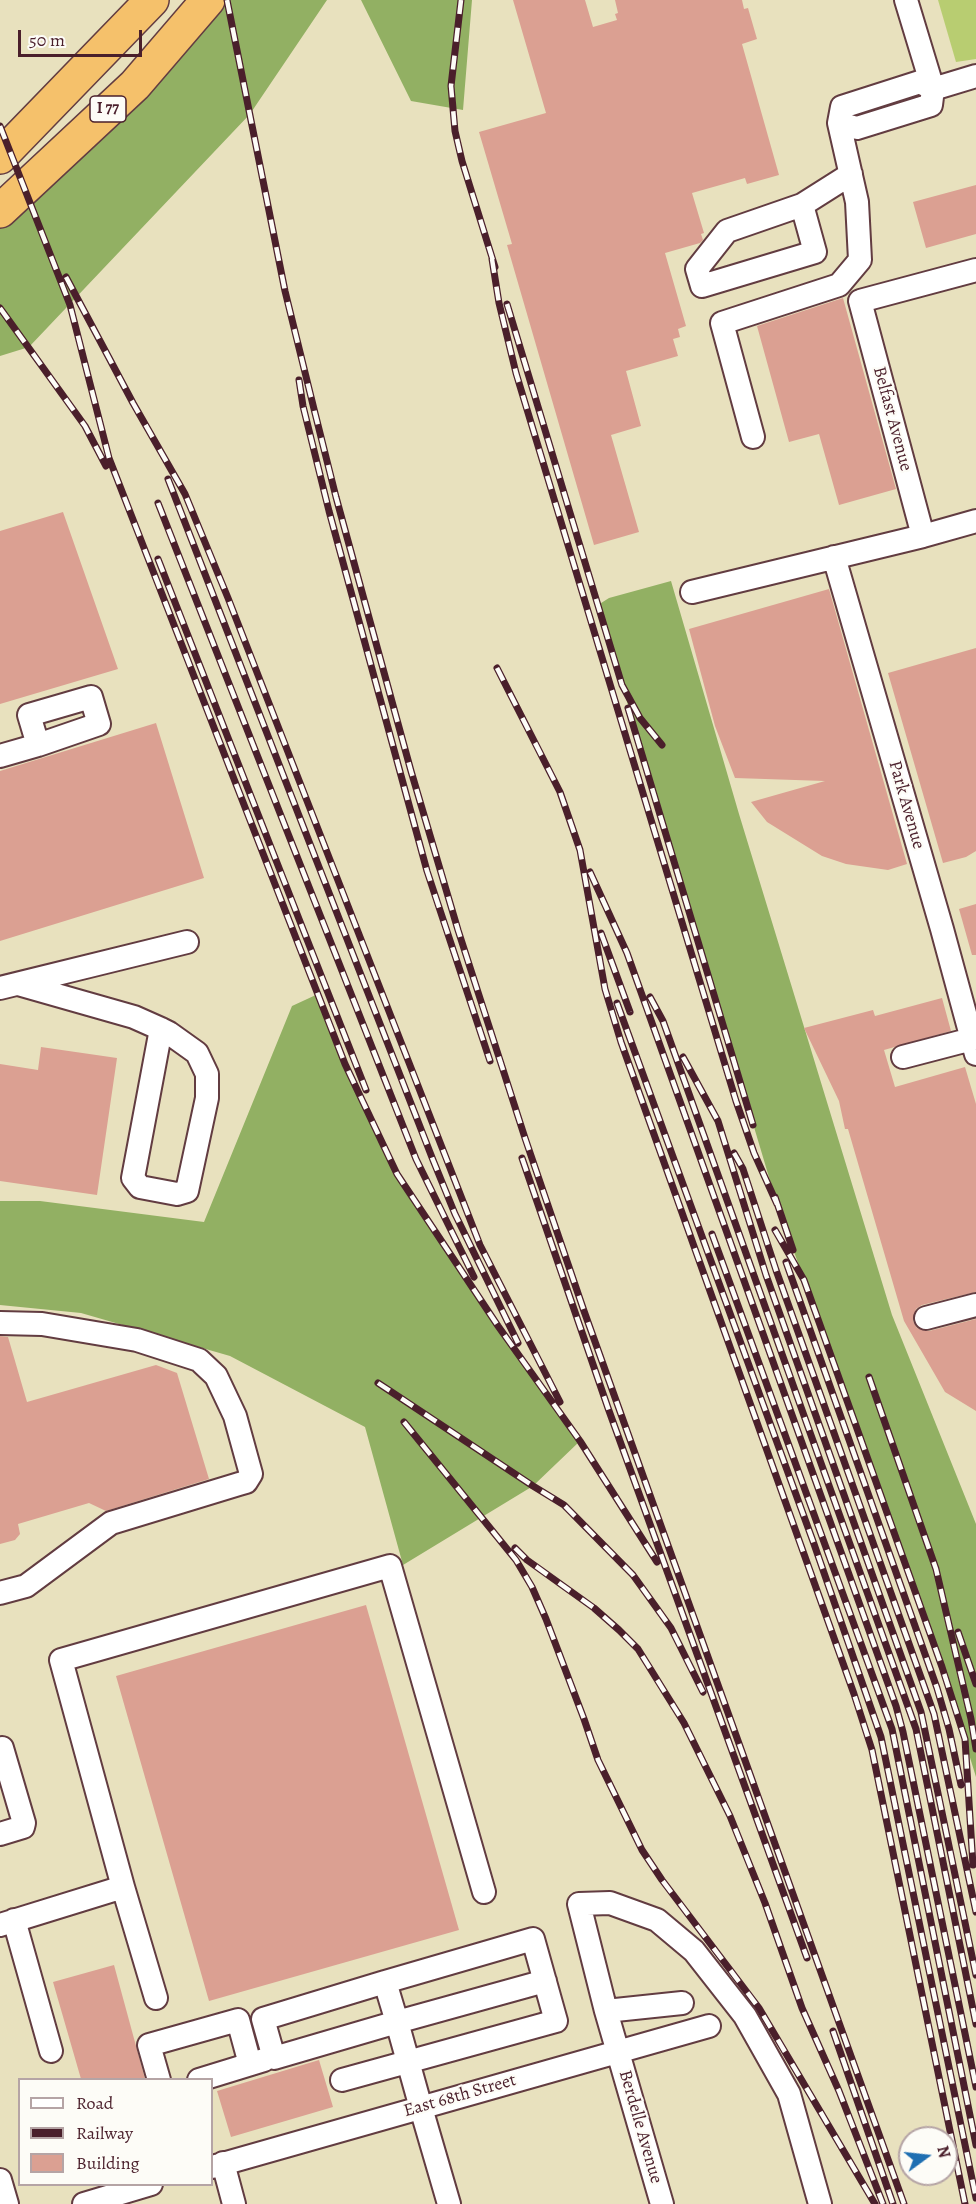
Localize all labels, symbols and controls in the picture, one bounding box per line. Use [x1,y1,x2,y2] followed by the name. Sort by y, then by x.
[21,18,146,56] scale bar
[29,28,65,52] text: 50 m
[90,96,126,122] road number: I 77
[868,364,916,474] street label: Belfast Avenue
[883,758,929,852] street label: Park Avenue
[613,2068,667,2186] street label: Berdelle Avenue
[401,2070,519,2122] street label: East 68th Street
[18,2078,213,2186] legend
[76,2091,113,2115] text: Road
[76,2121,133,2145] text: Railway
[898,2126,958,2186] north arrow
[931,2143,956,2160] text: N
[76,2151,140,2175] text: Building

